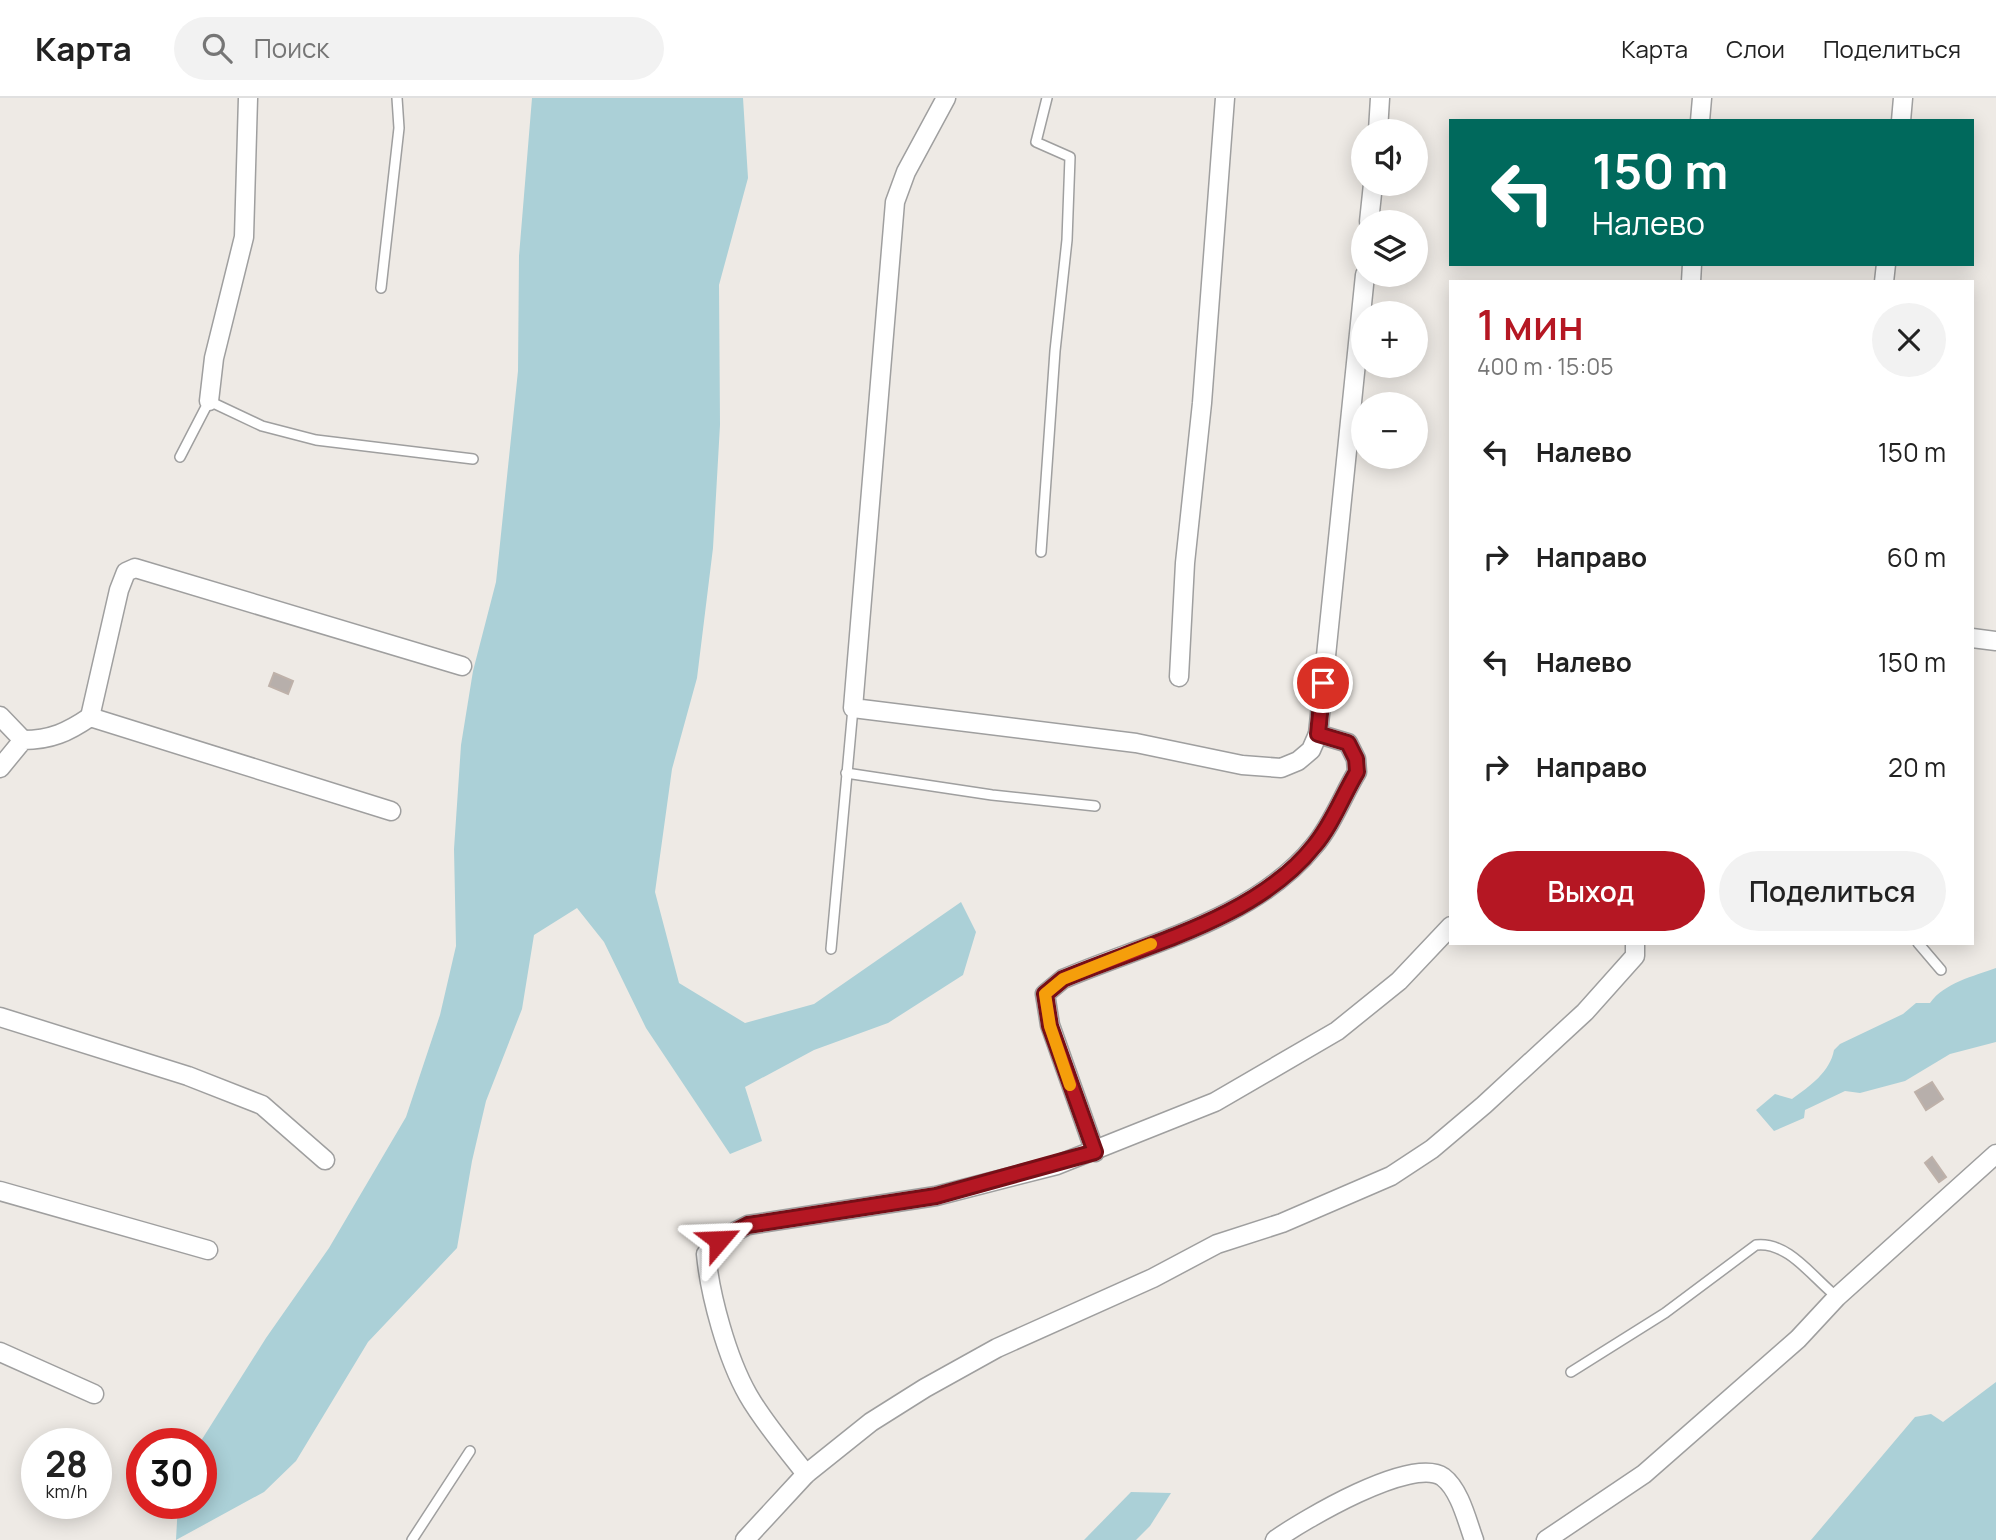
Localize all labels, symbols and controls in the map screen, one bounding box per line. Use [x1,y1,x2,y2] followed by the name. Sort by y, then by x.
[174,17,664,80] search box
[35,26,132,71] text: Карта
[198,29,236,67] icon: search
[254,30,329,66] text: Поиск
[1621,32,1688,65] text: Карта
[1726,32,1785,65] text: Слои
[1823,32,1961,65] text: Поделиться
[1351,119,1428,469] map controls
[1351,119,1428,196] button: sound
[1592,137,1728,204] text: 150 m
[1477,147,1568,238] icon: left
[1592,201,1705,245] text: Налево
[1351,210,1428,287] button: layers
[1477,295,1584,353] text: 1 мин
[1351,301,1428,378] button: +
[1872,303,1946,377] button: close
[1477,350,1614,382] text: 400 m · 15:05
[1351,392,1428,469] button: −
[1477,433,1515,471] icon: left
[1536,434,1632,470] text: Налево
[1878,434,1946,470] text: 150 m
[1477,538,1515,576] icon: right
[1536,539,1647,575] text: Направо
[1887,539,1946,575] text: 60 m
[1477,643,1515,681] icon: left
[1536,644,1632,680] text: Налево
[1878,644,1946,680] text: 150 m
[1293,653,1353,713] pin
[1304,664,1342,702] icon: arrive
[1477,748,1515,786] icon: right
[1536,749,1647,785] text: Направо
[1888,749,1946,785] text: 20 m
[1477,851,1705,931] button: Выход
[1719,851,1946,931] button: Поделиться
[682,1203,756,1277] position arrow
[126,1428,217,1519] speed limit sign: 30
[45,1440,88,1488] text: 28
[46,1479,87,1503] text: km/h

